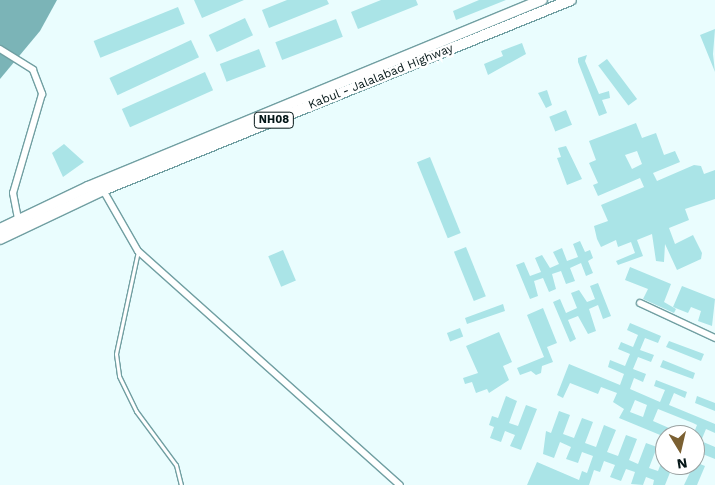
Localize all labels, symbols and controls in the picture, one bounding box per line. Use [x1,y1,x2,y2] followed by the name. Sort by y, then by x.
[306,41,456,113] street label: Kabul - Jalalabad Highway
[253,112,295,128] road number: NH08
[655,425,705,475] north arrow
[676,455,689,473] text: N

